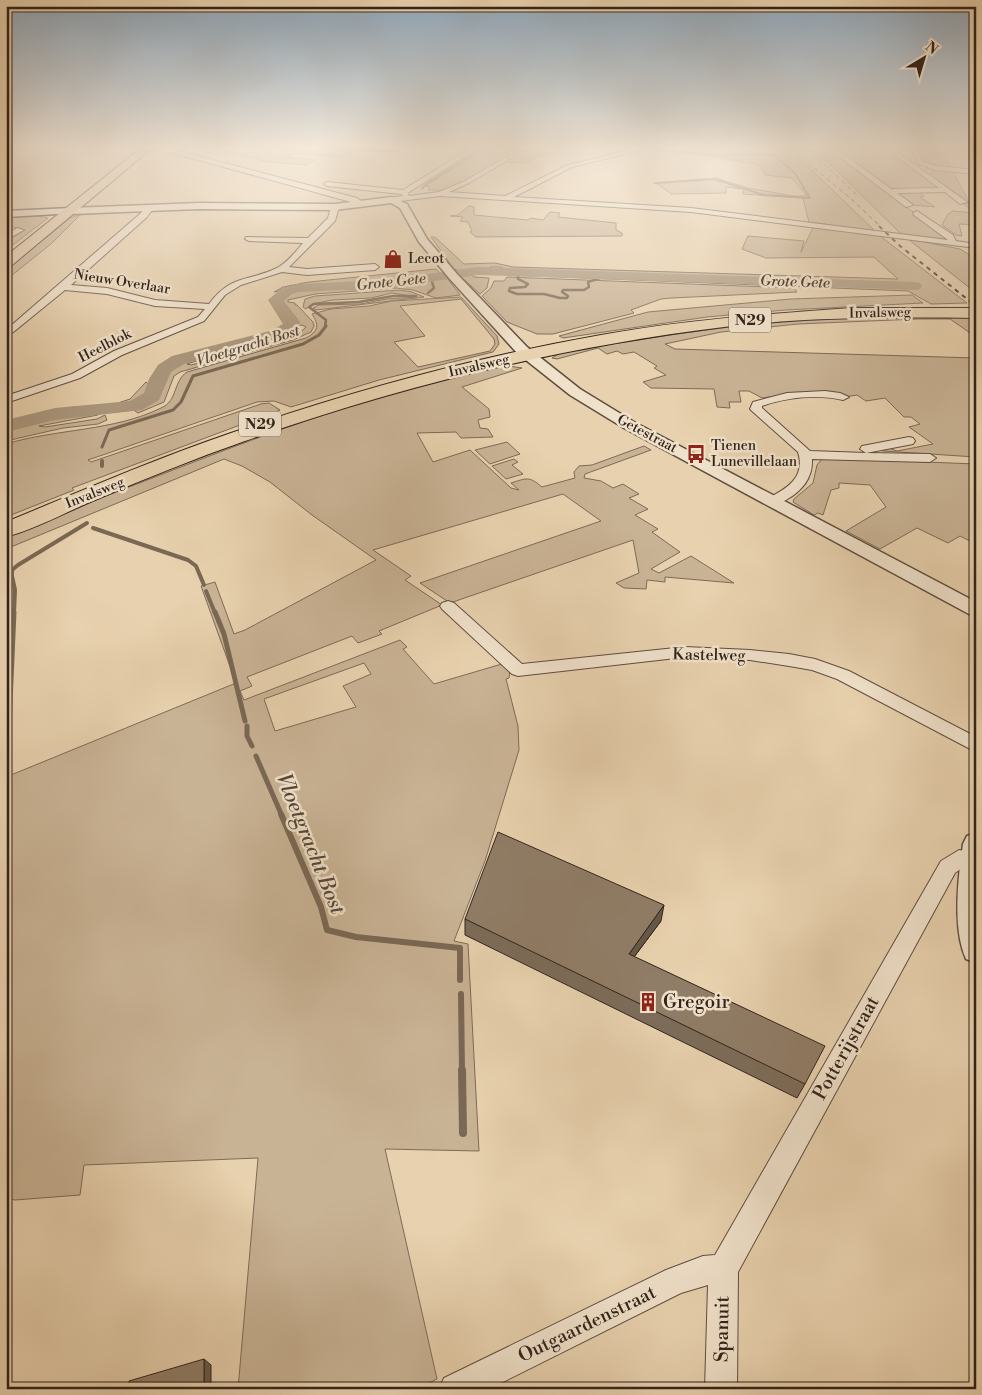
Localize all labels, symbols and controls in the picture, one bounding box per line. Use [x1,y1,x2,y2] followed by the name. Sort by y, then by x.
[900,32,950,82] north arrow
[921,38,941,59] text: N
[382,248,404,270] shop icon: Lecot
[408,250,444,268] place label: Lecot
[72,265,172,299] street label: Nieuw Overlaar
[355,269,427,295] water label: Grote Gete
[760,271,830,293] water label: Grote Gete
[849,303,912,323] street label: Invalsweg
[729,308,771,332] road number: N29
[194,321,303,371] water label: Vloetgracht Bost
[76,325,135,367] street label: Heelblok
[447,350,512,382] street label: Invalsweg
[614,411,680,457] street label: Getestraat
[239,412,281,436] road number: N29
[711,437,798,471] place label: Tienen Lunevillelaan
[685,443,707,465] bus stop icon: Tienen Lunevillelaan
[63,473,128,513] street label: Invalsweg
[672,644,746,666] street label: Kastelweg
[270,770,351,919] water label: Vloetgracht Bost
[663,990,730,1014] place label: Gregoir
[637,991,659,1013] building icon: Gregoir
[808,992,885,1104] street label: Potterijstraat
[514,1280,660,1368] street label: Outgaardenstraat
[709,1295,735,1362] street label: Spanuit

